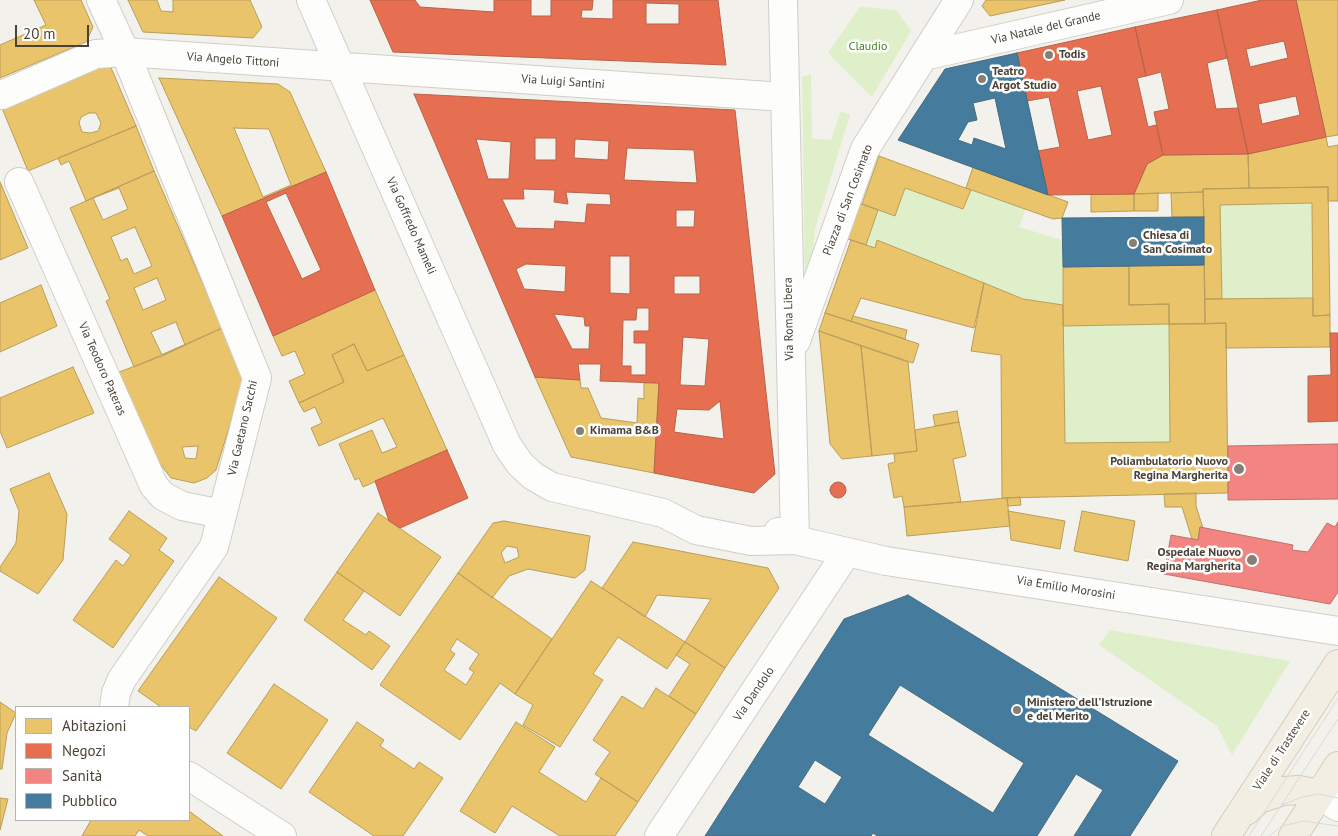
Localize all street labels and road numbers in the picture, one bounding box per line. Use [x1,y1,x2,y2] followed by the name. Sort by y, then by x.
[990,8,1102,48] street label: Via Natale del Grande
[186,50,280,70] street label: Via Angelo Tittoni
[521,72,605,92] street label: Via Luigi Santini
[820,142,876,258] street label: Piazza di San Cosimato
[383,175,439,277] street label: Via Goffredo Mameli
[781,277,797,361] street label: Via Roma Libera
[75,320,129,418] street label: Via Teodoro Pateras
[225,379,261,477] street label: Via Gaetano Sacchi
[1016,573,1116,603] street label: Via Emilio Morosini
[731,664,777,724] street label: Via Dandolo
[1250,707,1314,793] street label: Viale di Trastevere

